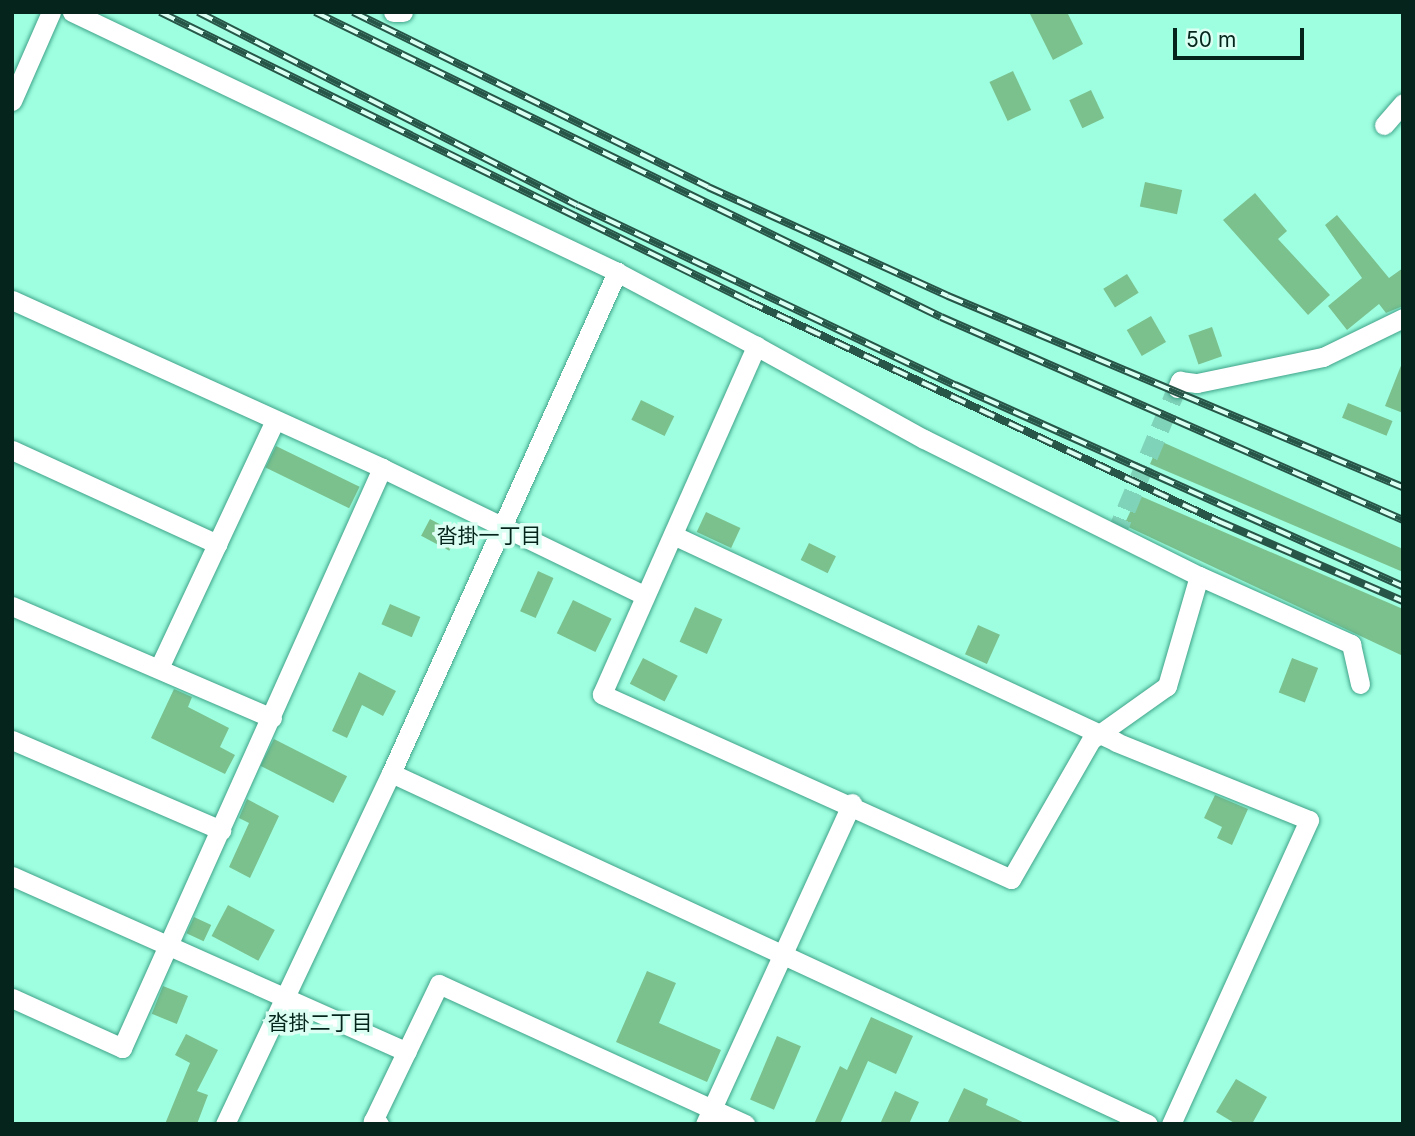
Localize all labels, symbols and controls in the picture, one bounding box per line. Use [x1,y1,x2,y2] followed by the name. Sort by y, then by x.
[1177,14,1308,58] scale bar
[1186,27,1236,52] text: 50 m
[437,523,541,549] district label: 沓掛一丁目
[268,1010,372,1036] district label: 沓掛二丁目

